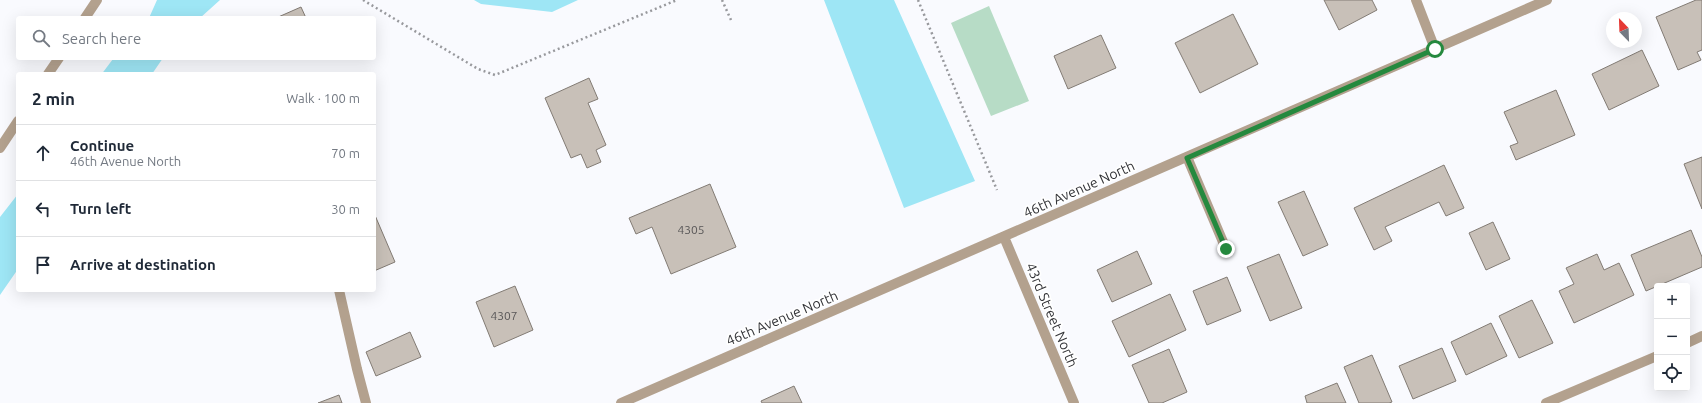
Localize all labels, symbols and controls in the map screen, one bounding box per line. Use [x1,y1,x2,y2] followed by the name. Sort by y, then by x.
[1606,12,1642,48] north arrow
[16,16,376,60] search box
[30,27,52,49] icon: search
[62,30,141,47] text: Search here
[1426,40,1444,58] route start
[32,89,75,108] text: 2 min
[286,91,360,105] text: Walk · 100 m
[70,137,134,154] text: Continue
[32,142,54,164] icon: ahead
[331,146,360,160] text: 70 m
[70,154,181,168] text: 46th Avenue North
[1021,157,1137,221] street label: 46th Avenue North
[32,198,54,220] icon: left
[70,200,131,217] text: Turn left
[331,202,360,216] text: 30 m
[677,223,705,236] house number: 4305
[1217,240,1235,258] route end
[32,254,54,276] icon: arrive
[70,256,216,273] text: Arrive at destination
[1023,260,1081,370] street label: 43rd Street North
[1654,283,1690,391] map controls
[1654,283,1690,319] button: +
[724,287,840,349] street label: 46th Avenue North
[490,309,518,322] house number: 4307
[1654,319,1690,355] button: −
[1654,355,1690,391] button: locate

